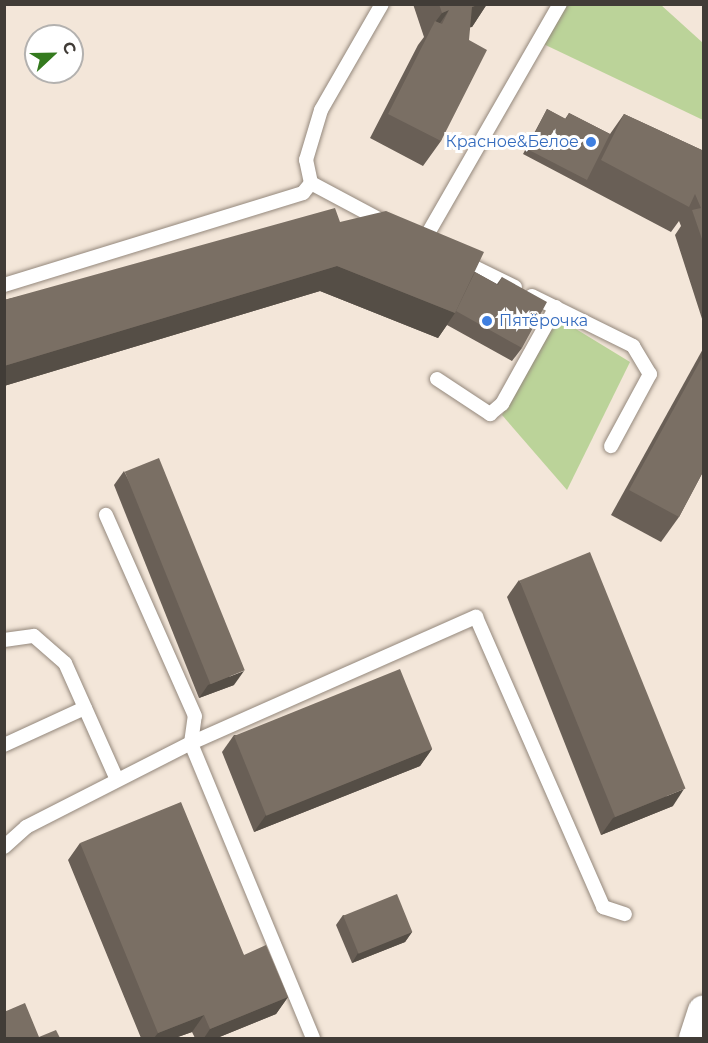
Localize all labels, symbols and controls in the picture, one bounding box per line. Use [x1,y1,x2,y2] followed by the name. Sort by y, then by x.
[24,24,84,84] north arrow
[58,39,80,57] text: С
[446,132,579,152] place label: Красное&Белое
[584,135,598,149] marker: Красное&Белое
[499,311,588,331] place label: Пятёрочка
[480,314,494,328] marker: Пятёрочка

